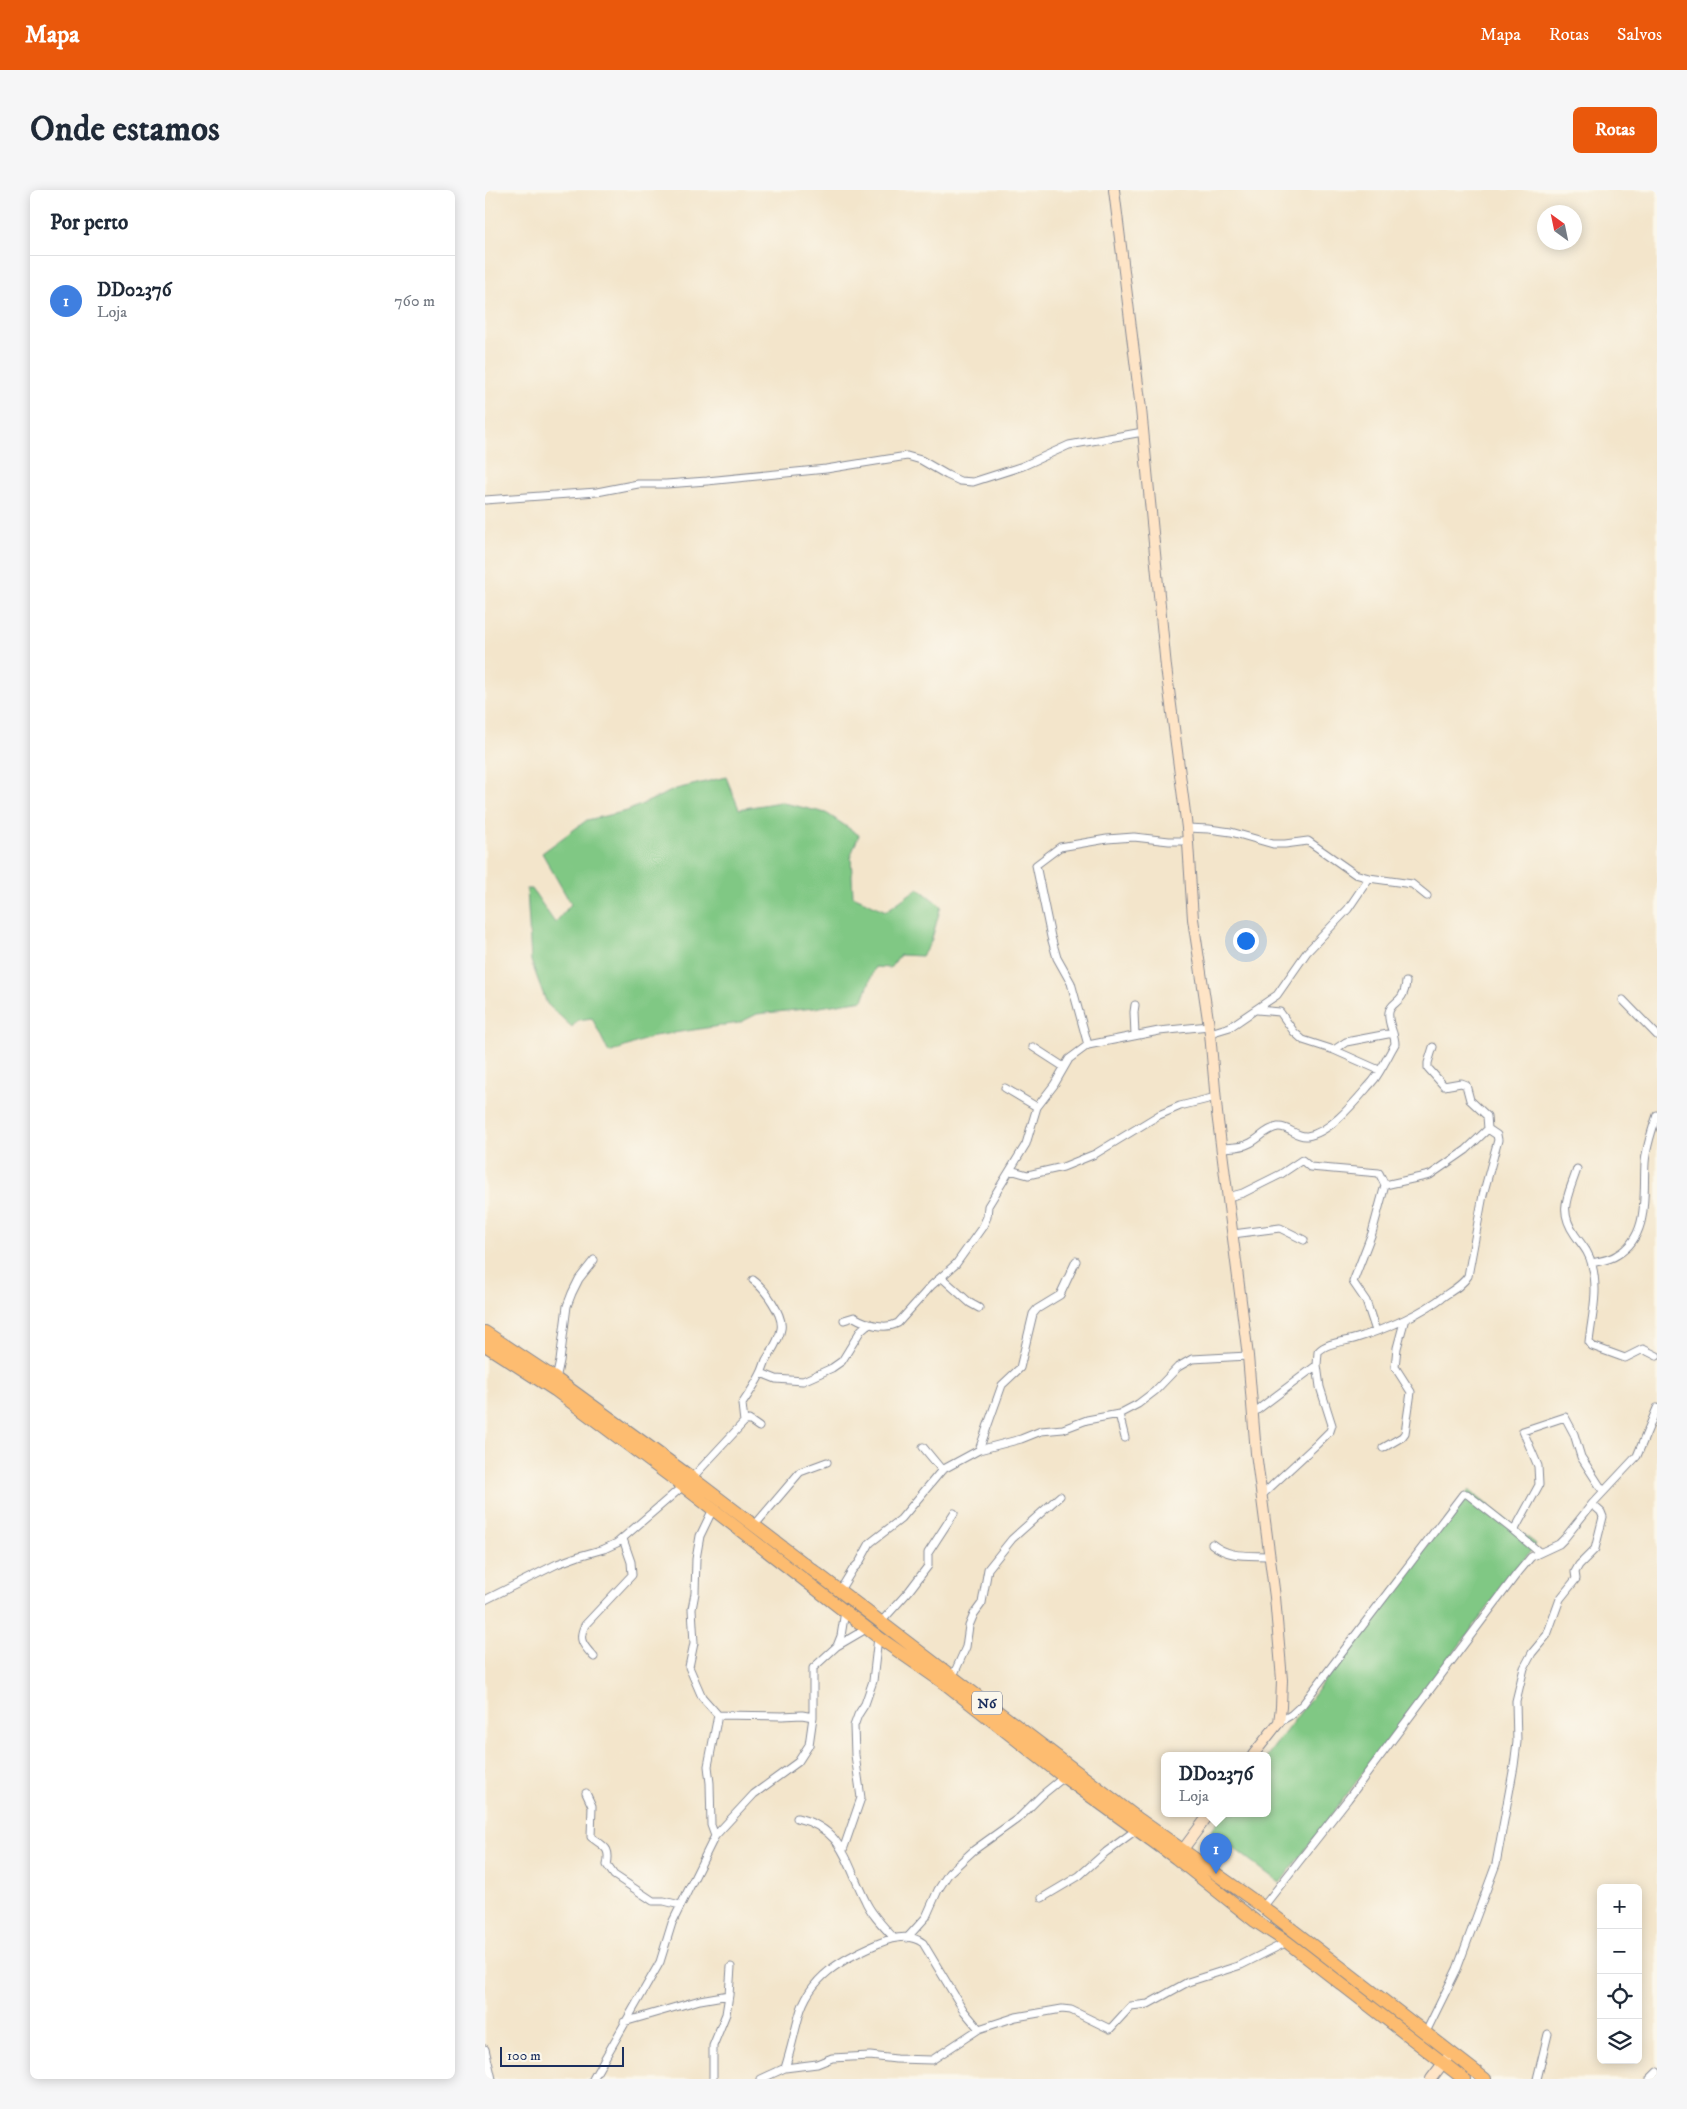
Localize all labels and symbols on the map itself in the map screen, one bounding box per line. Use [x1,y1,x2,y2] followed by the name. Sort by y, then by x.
[1537,205,1582,250] north arrow
[1233,928,1259,954] your location
[972,1692,1002,1715] road number: N6
[1200,1833,1232,1874] pin: 1
[500,2044,624,2067] scale bar

